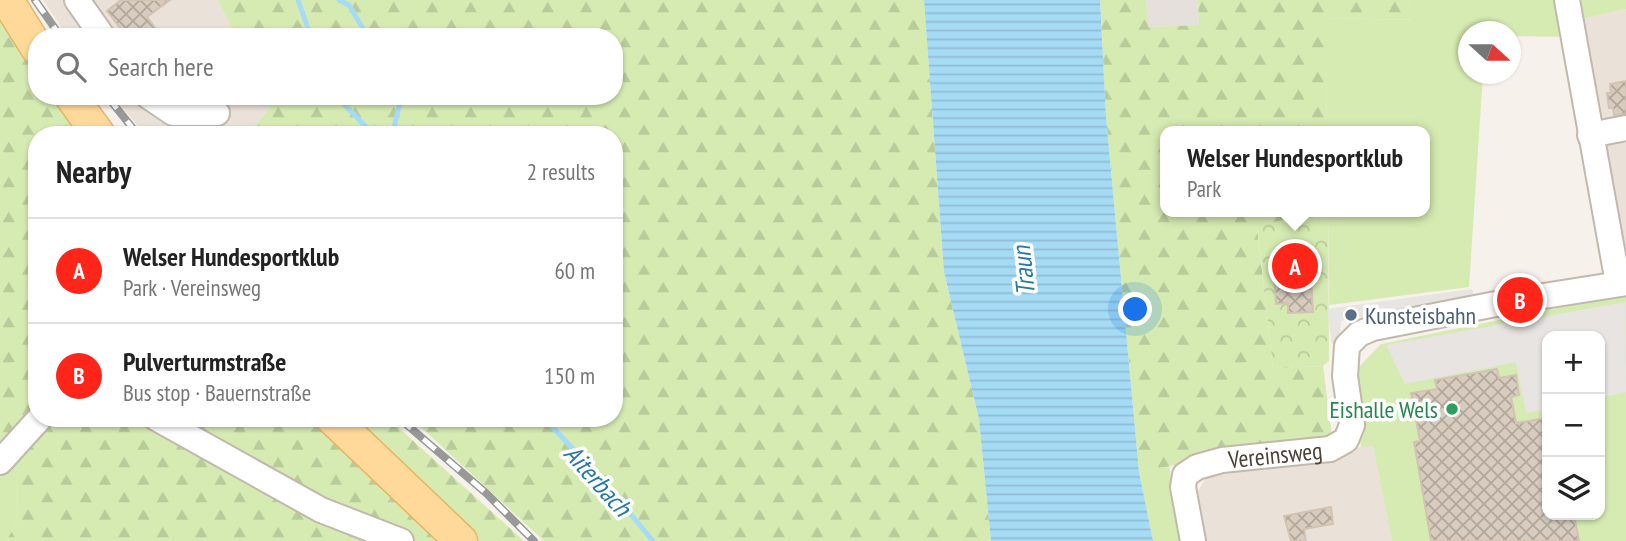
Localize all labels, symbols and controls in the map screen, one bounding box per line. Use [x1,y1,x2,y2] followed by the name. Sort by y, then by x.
[1458,21,1521,84] north arrow
[28,28,623,105] search box
[52,48,90,86] icon: search
[108,50,214,83] text: Search here
[1160,126,1430,217] popup
[1187,141,1403,174] text: Welser Hundesportklub
[56,152,131,191] text: Nearby
[527,157,595,186] text: 2 results
[1187,174,1221,203] text: Park
[123,240,339,273] text: Welser Hundesportklub
[1272,240,1318,292] pin: A
[1004,243,1042,297] water label: Traun
[73,256,85,285] text: A
[554,256,595,285] text: 60 m
[123,273,261,302] text: Park · Vereinsweg
[1497,274,1543,326] pin: B
[1118,292,1152,326] your location
[1365,300,1476,331] place label: Kunsteisbahn
[1343,307,1359,323] marker: Kunsteisbahn
[1542,331,1605,520] map controls
[1542,331,1605,394] button: +
[123,345,286,378] text: Pulverturmstraße
[73,361,85,390] text: B
[544,361,595,390] text: 150 m
[123,378,311,407] text: Bus stop · Bauernstraße
[1330,394,1438,425] place label: Eishalle Wels
[1542,394,1605,457] button: −
[1444,401,1460,417] marker: Eishalle Wels
[1226,434,1324,475] street label: Vereinsweg
[557,437,640,524] water label: Aiterbach
[1542,457,1605,520] button: layers

